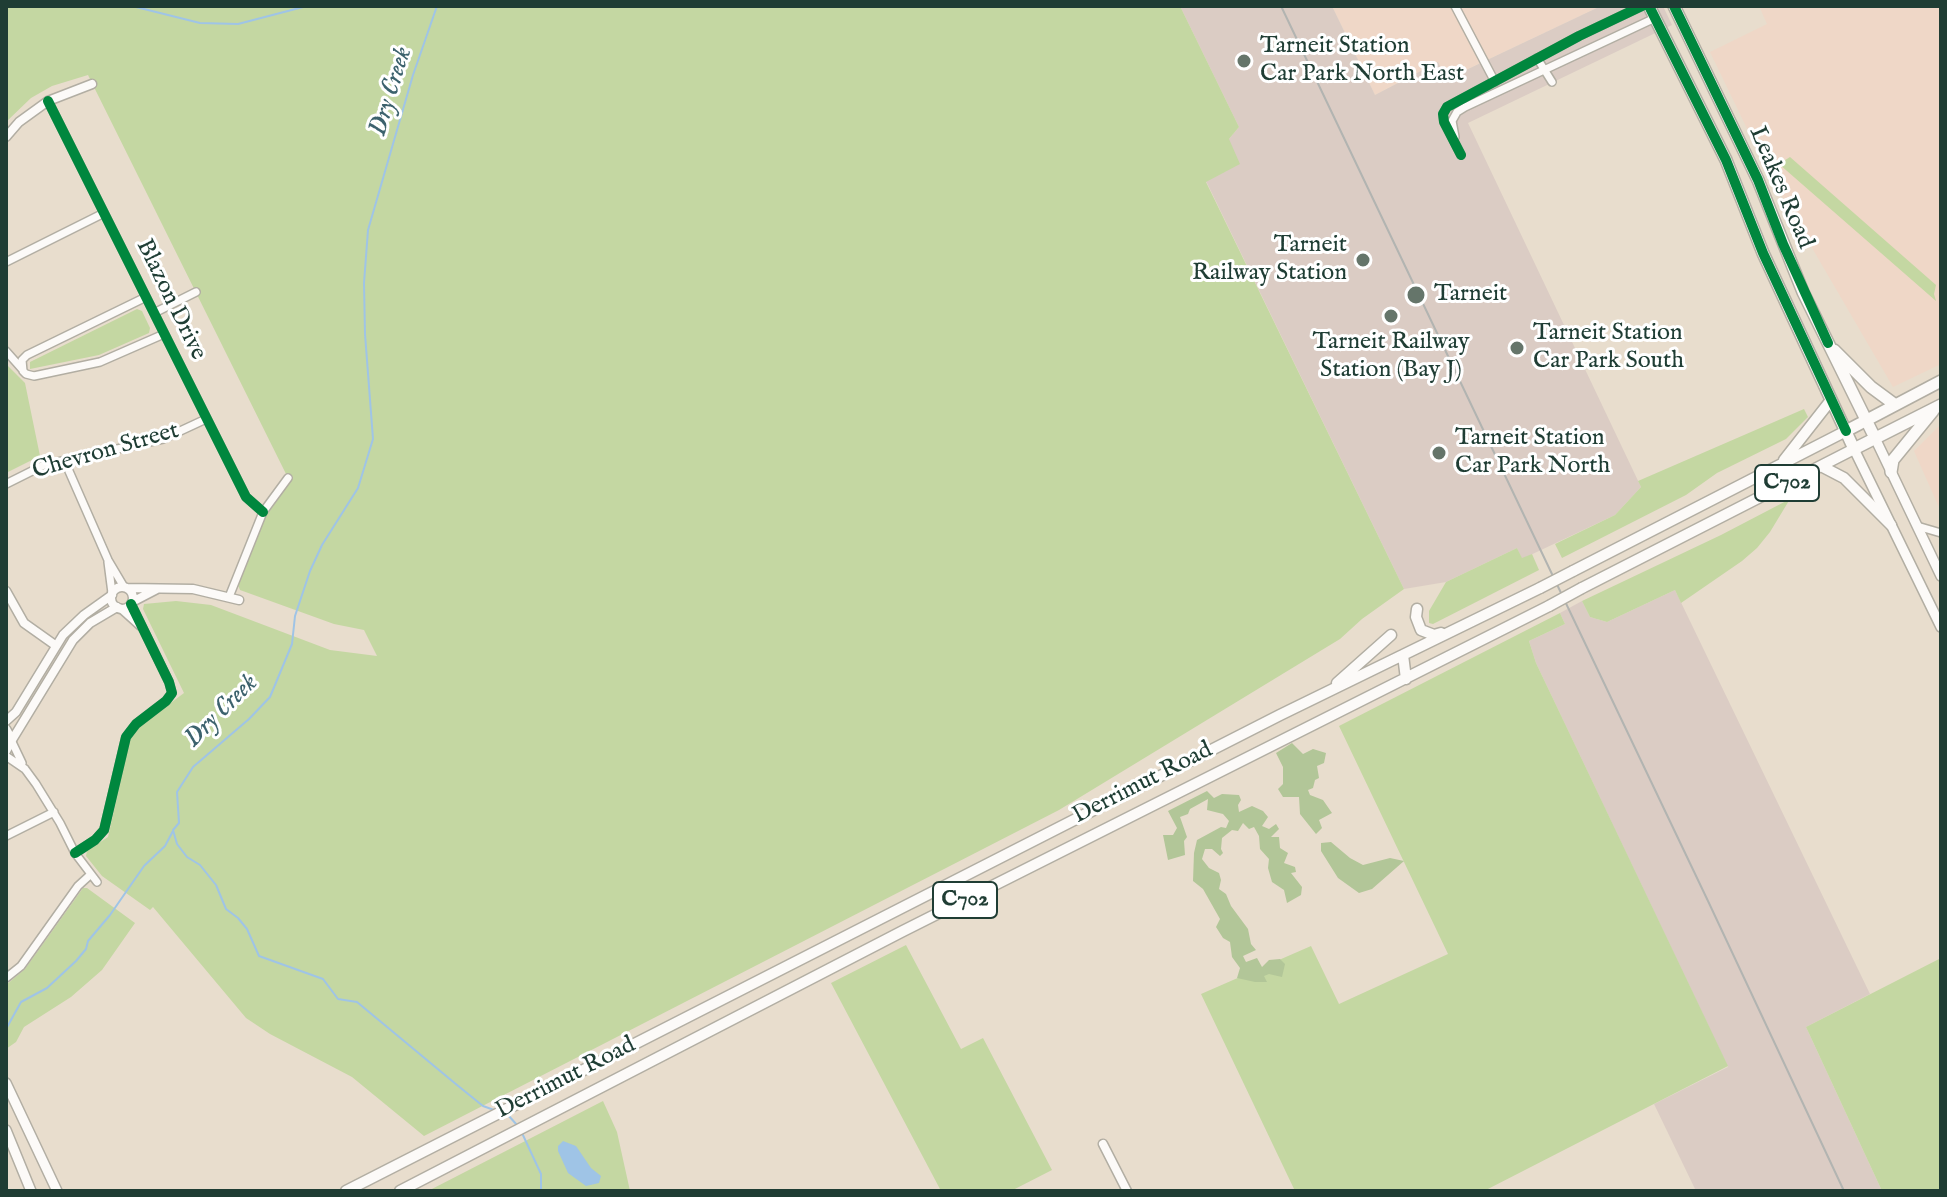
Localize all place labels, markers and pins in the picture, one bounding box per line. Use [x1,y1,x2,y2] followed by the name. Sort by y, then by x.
[1260,33,1464,89] place label: Tarneit Station Car Park North East
[1235,52,1253,70] marker: Tarneit Station Car Park North East
[1192,232,1347,288] place label: Tarneit Railway Station
[1354,251,1372,269] marker: Tarneit Railway Station
[1434,281,1507,309] place label: Tarneit
[1405,284,1427,306] marker: Tarneit
[1382,307,1400,325] marker: Tarneit Railway Station (Bay J)
[1533,320,1684,376] place label: Tarneit Station Car Park South
[1312,329,1470,385] place label: Tarneit Railway Station (Bay J)
[1508,339,1526,357] marker: Tarneit Station Car Park South
[1455,425,1610,481] place label: Tarneit Station Car Park North
[1430,444,1448,462] marker: Tarneit Station Car Park North

